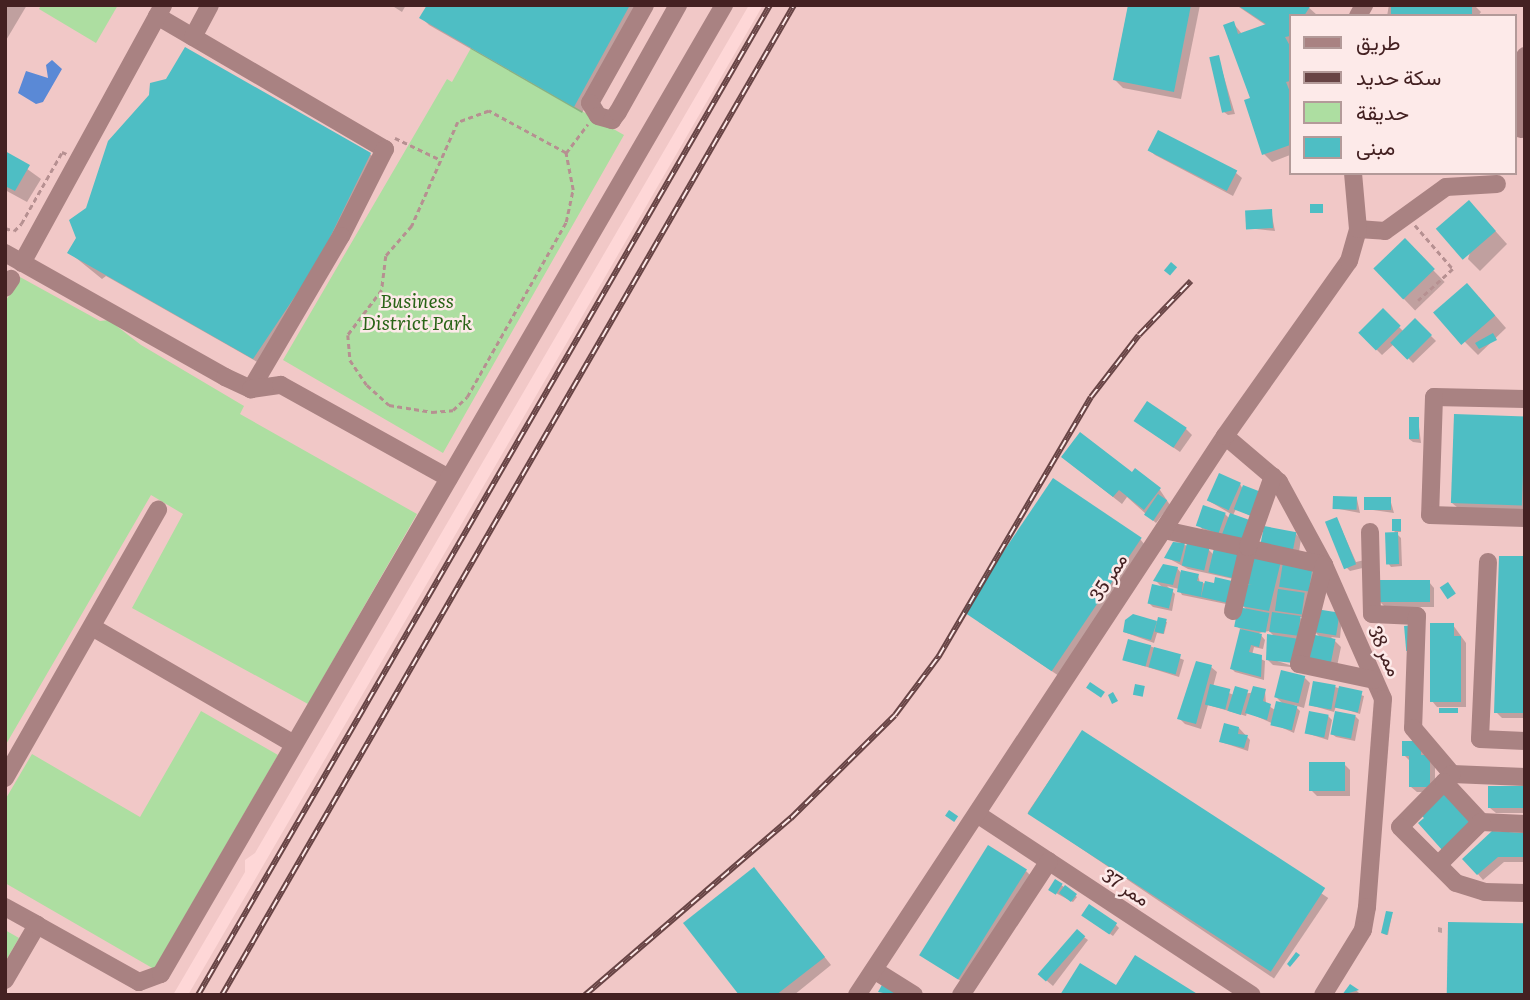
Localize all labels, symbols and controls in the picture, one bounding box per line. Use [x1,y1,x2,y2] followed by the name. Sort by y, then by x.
[1288,14,1516,175] legend
[1356,25,1401,56] text: طريق
[1356,60,1441,91] text: سكة حديد
[1356,95,1409,126] text: حديقة
[1356,130,1395,161] text: مبنى
[362,290,472,334] park label: Business District Park
[1084,549,1132,605] street label: ممر 35
[1364,622,1406,680] street label: ممر 38
[1098,863,1154,911] street label: ممر 37

